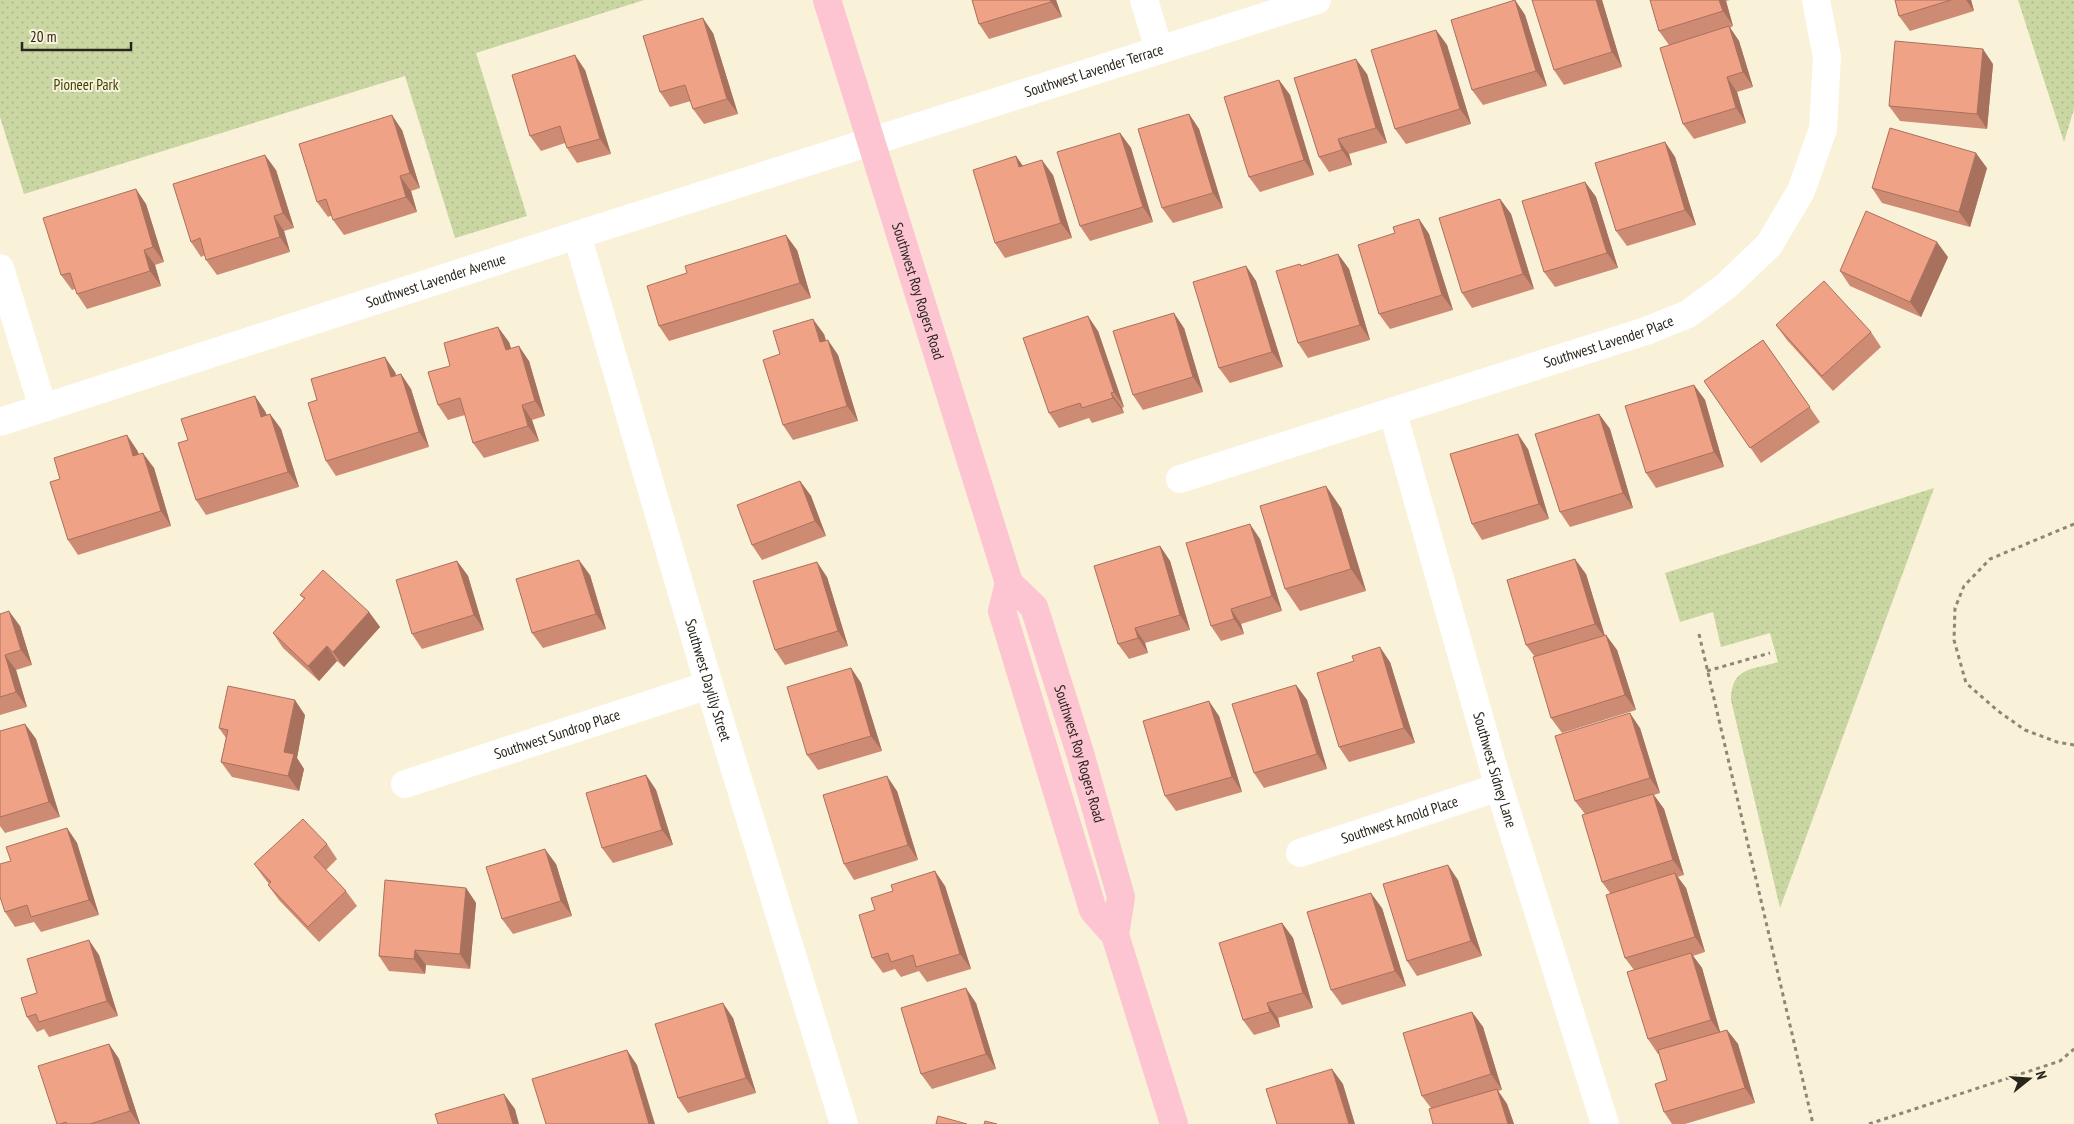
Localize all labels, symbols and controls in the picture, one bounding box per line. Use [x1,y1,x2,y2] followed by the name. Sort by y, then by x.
[22,20,131,52] scale bar
[30,27,56,46] text: 20 m
[1022,39,1166,101] street label: Southwest Lavender Terrace
[54,75,119,94] park label: Pioneer Park
[888,220,949,362] street label: Southwest Roy Rogers Road
[363,249,508,312] street label: Southwest Lavender Avenue
[1541,311,1676,372] street label: Southwest Lavender Place
[681,617,736,744] street label: Southwest Daylily Street
[1050,682,1109,825] street label: Southwest Roy Rogers Road
[492,705,622,763] street label: Southwest Sundrop Place
[1469,710,1521,830] street label: Southwest Sidney Lane
[1339,791,1460,848] street label: Southwest Arnold Place
[2004,1054,2054,1104] north arrow
[2032,1069,2051,1081] text: N

